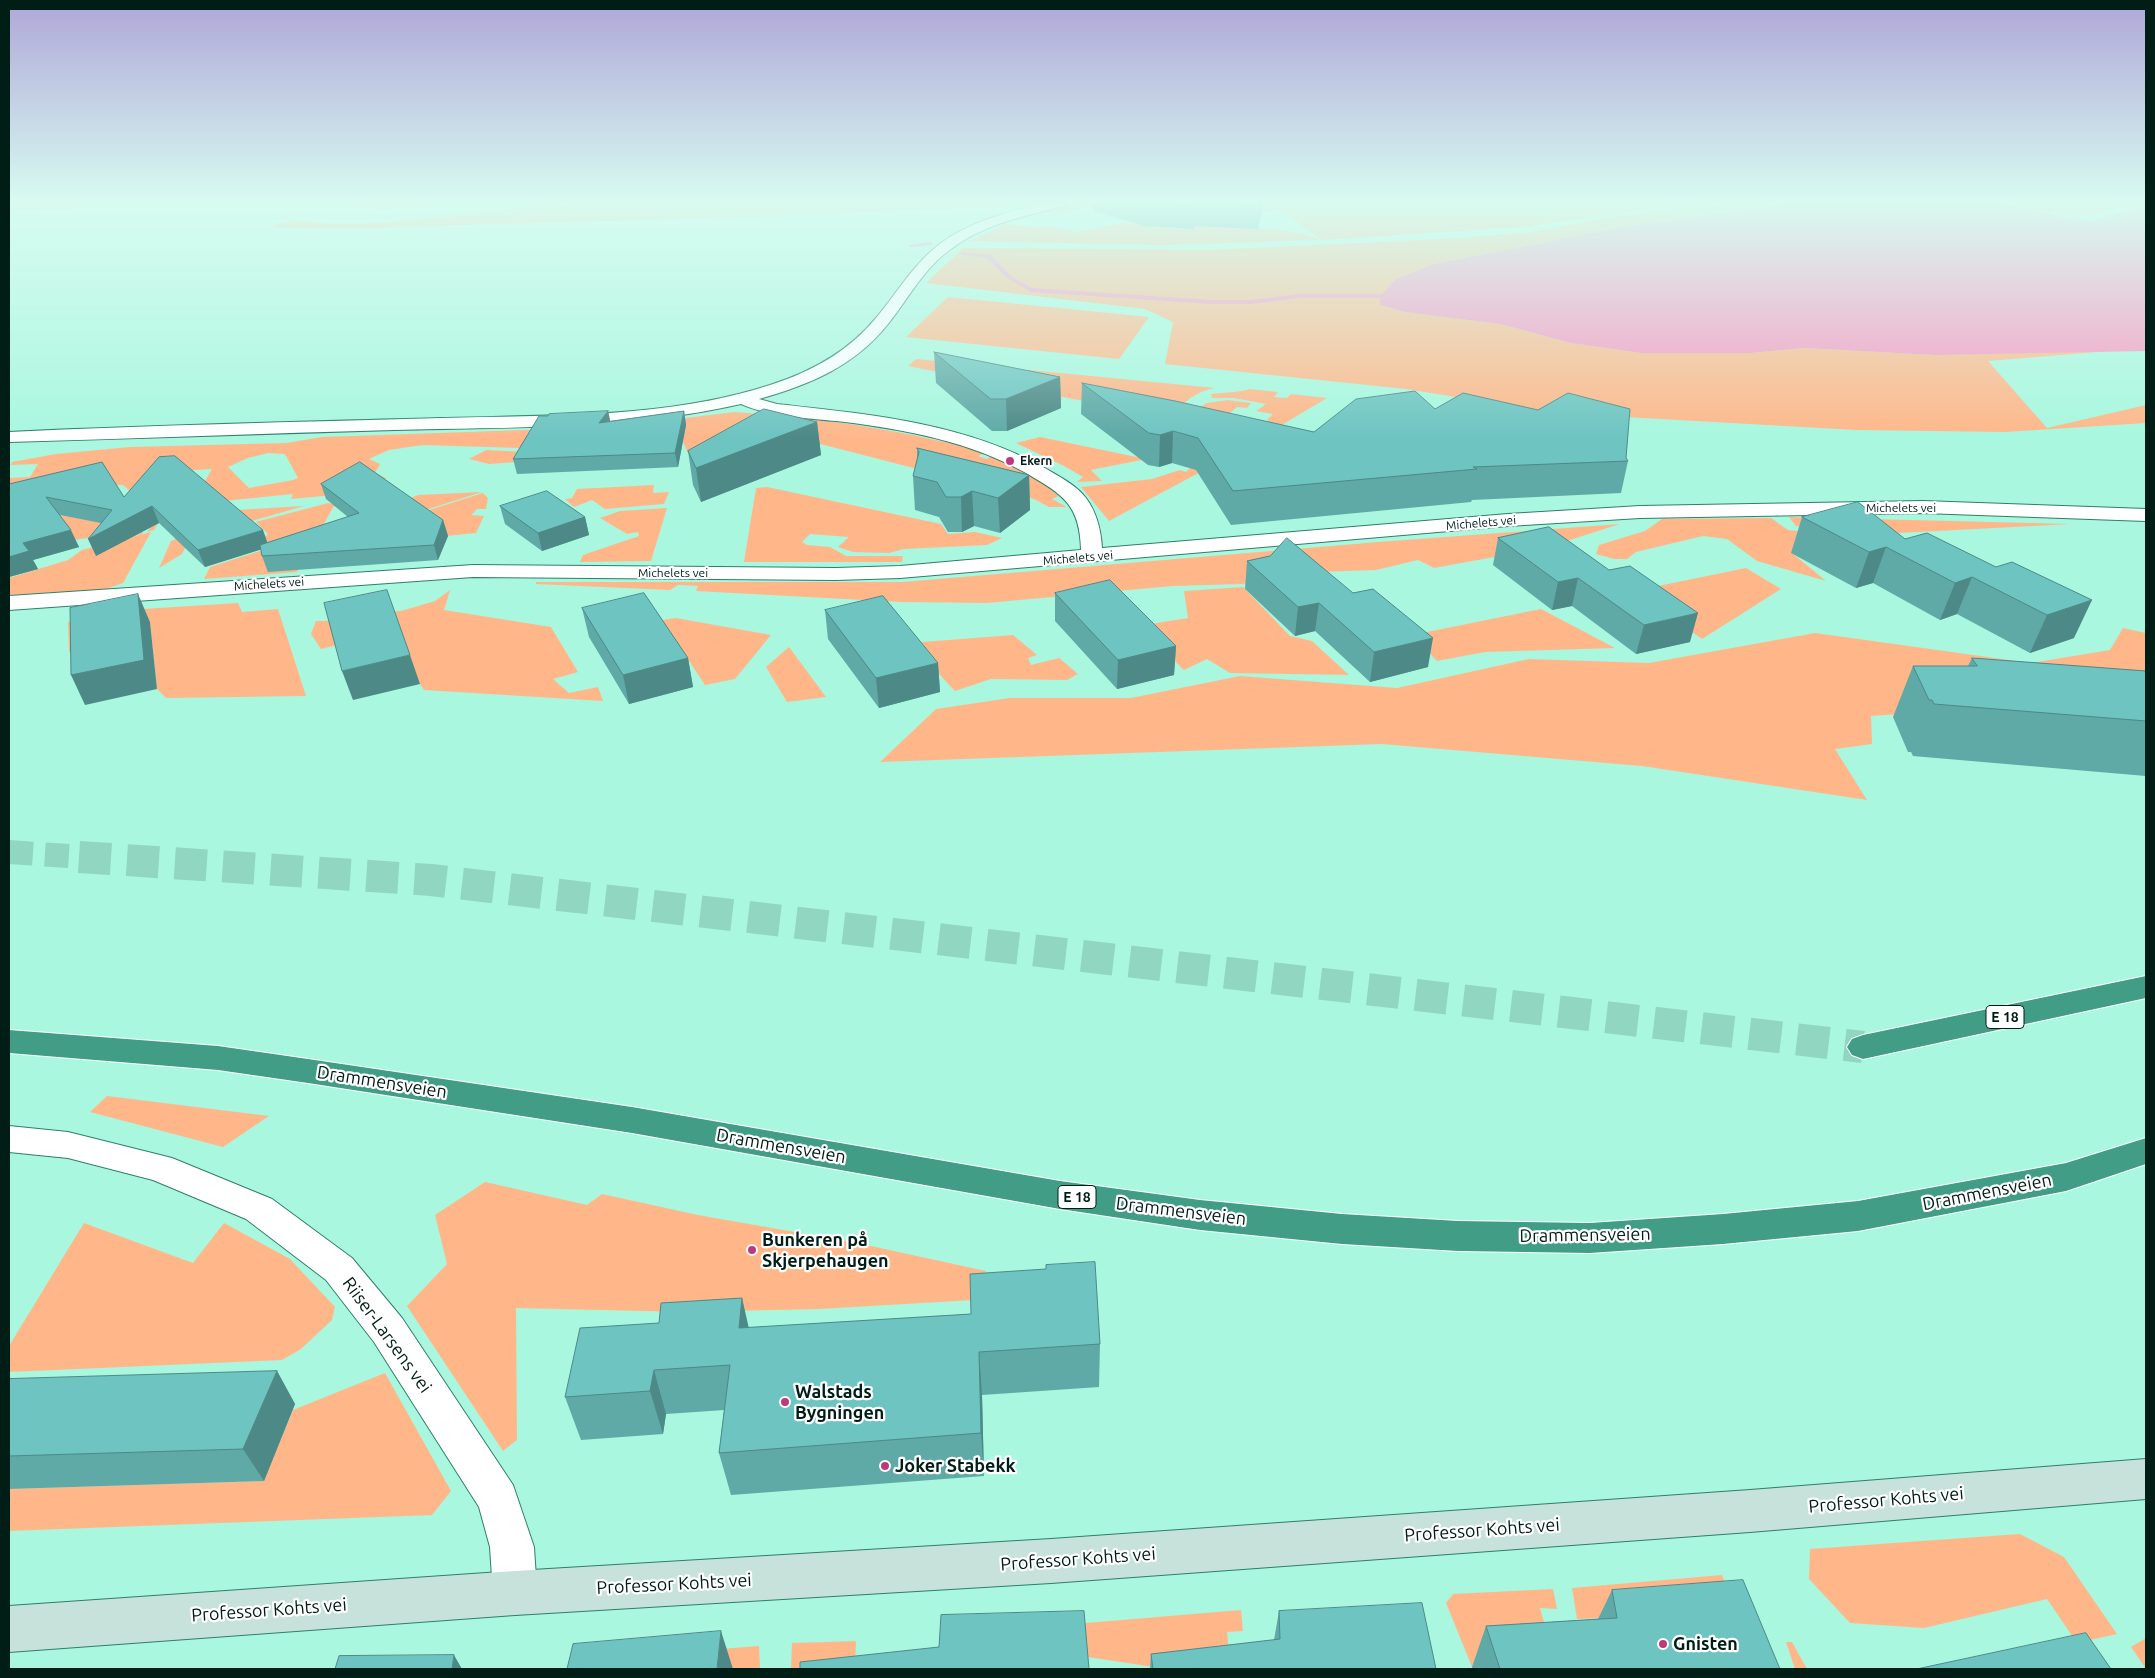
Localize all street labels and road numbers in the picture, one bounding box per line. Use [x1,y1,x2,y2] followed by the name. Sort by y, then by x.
[1866,501,1936,515] street label: Michelets vei
[1445,513,1517,533] street label: Michelets vei
[1042,548,1114,568] street label: Michelets vei
[638,566,708,580] street label: Michelets vei
[233,574,305,594] street label: Michelets vei
[1986,1006,2024,1028] road number: E 18
[316,1061,448,1103] street label: Drammensveien
[715,1124,847,1168] street label: Drammensveien
[1921,1169,2053,1215] street label: Drammensveien
[1058,1186,1096,1208] road number: E 18
[1115,1192,1247,1230] street label: Drammensveien
[1519,1223,1651,1247] street label: Drammensveien
[338,1273,436,1397] street label: Riiser-Larsens vei
[1808,1482,1964,1518] street label: Professor Kohts vei
[1404,1514,1560,1546] street label: Professor Kohts vei
[1000,1543,1156,1575] street label: Professor Kohts vei
[596,1569,752,1599] street label: Professor Kohts vei
[191,1594,347,1626] street label: Professor Kohts vei

